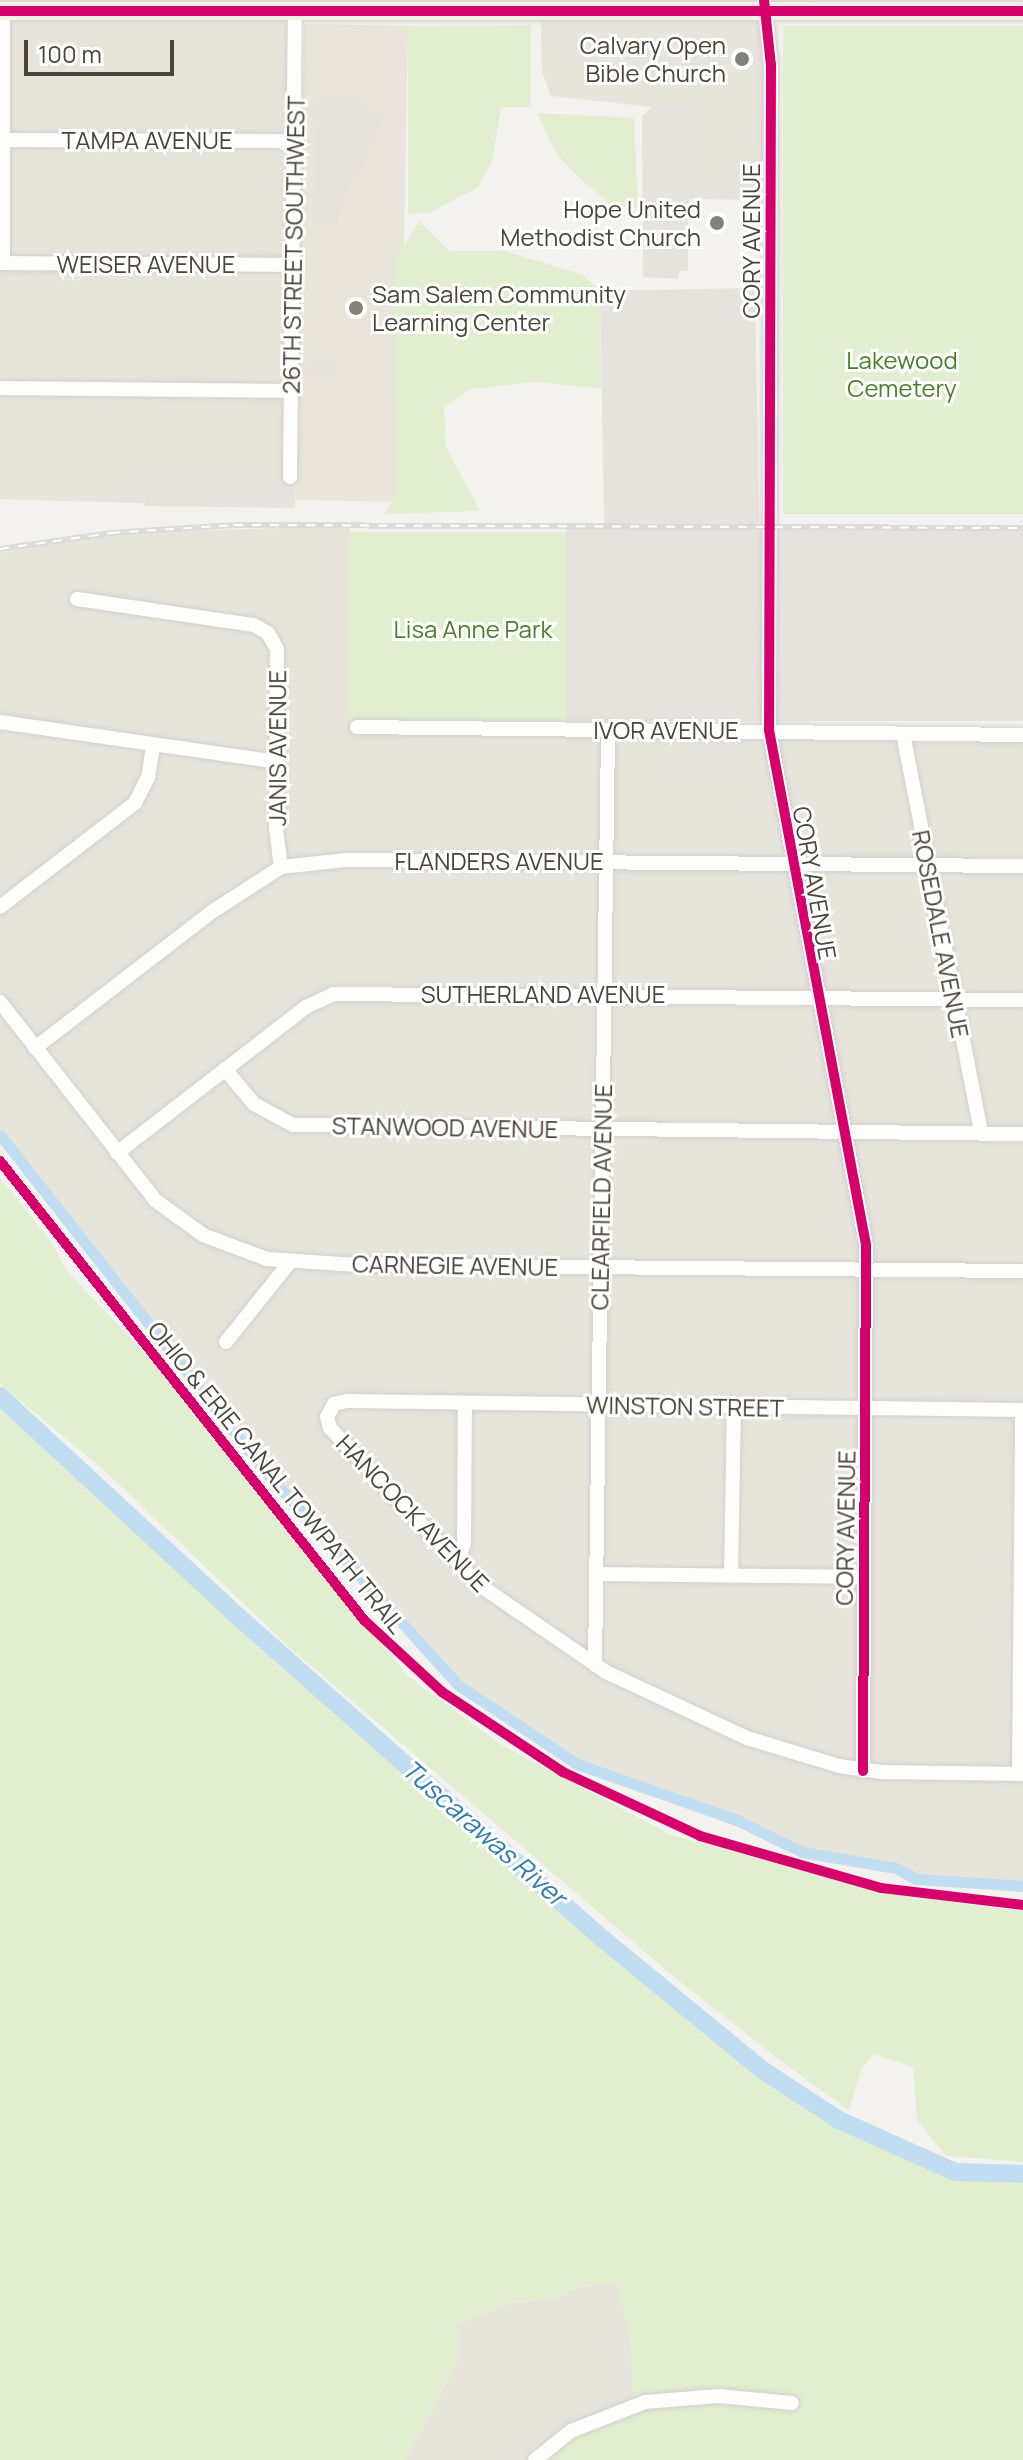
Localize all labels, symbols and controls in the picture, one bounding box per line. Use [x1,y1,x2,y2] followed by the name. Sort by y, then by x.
[28,24,178,74] scale bar
[580,31,726,87] place label: Calvary Open Bible Church
[38,37,102,70] text: 100 m
[733,50,751,68] marker: Calvary Open Bible Church
[276,95,310,395] street label: 26TH STREET SOUTHWEST
[61,126,233,154] street label: TAMPA AVENUE
[737,163,765,319] street label: CORY AVENUE
[500,195,701,251] place label: Hope United Methodist Church
[708,214,726,232] marker: Hope United Methodist Church
[57,250,235,278] street label: WEISER AVENUE
[372,280,626,336] place label: Sam Salem Community Learning Center
[347,299,365,317] marker: Sam Salem Community Learning Center
[846,346,958,402] park label: Lakewood Cemetery
[394,615,552,643] park label: Lisa Anne Park
[263,670,291,826] street label: JANIS AVENUE
[593,716,739,744] street label: IVOR AVENUE
[787,804,843,962] street label: CORY AVENUE
[907,828,975,1040] street label: ROSEDALE AVENUE
[394,847,604,875] street label: FLANDERS AVENUE
[421,980,665,1008] street label: SUTHERLAND AVENUE
[585,1083,617,1311] street label: CLEARFIELD AVENUE
[332,1111,558,1143] street label: STANWOOD AVENUE
[352,1249,558,1281] street label: CARNEGIE AVENUE
[142,1315,412,1639] street label: OHIO & ERIE CANAL TOWPATH TRAIL
[586,1390,784,1422] street label: WINSTON STREET
[331,1428,495,1598] street label: HANCOCK AVENUE
[829,1450,861,1606] street label: CORY AVENUE
[396,1753,572,1913] water label: Tuscarawas River

